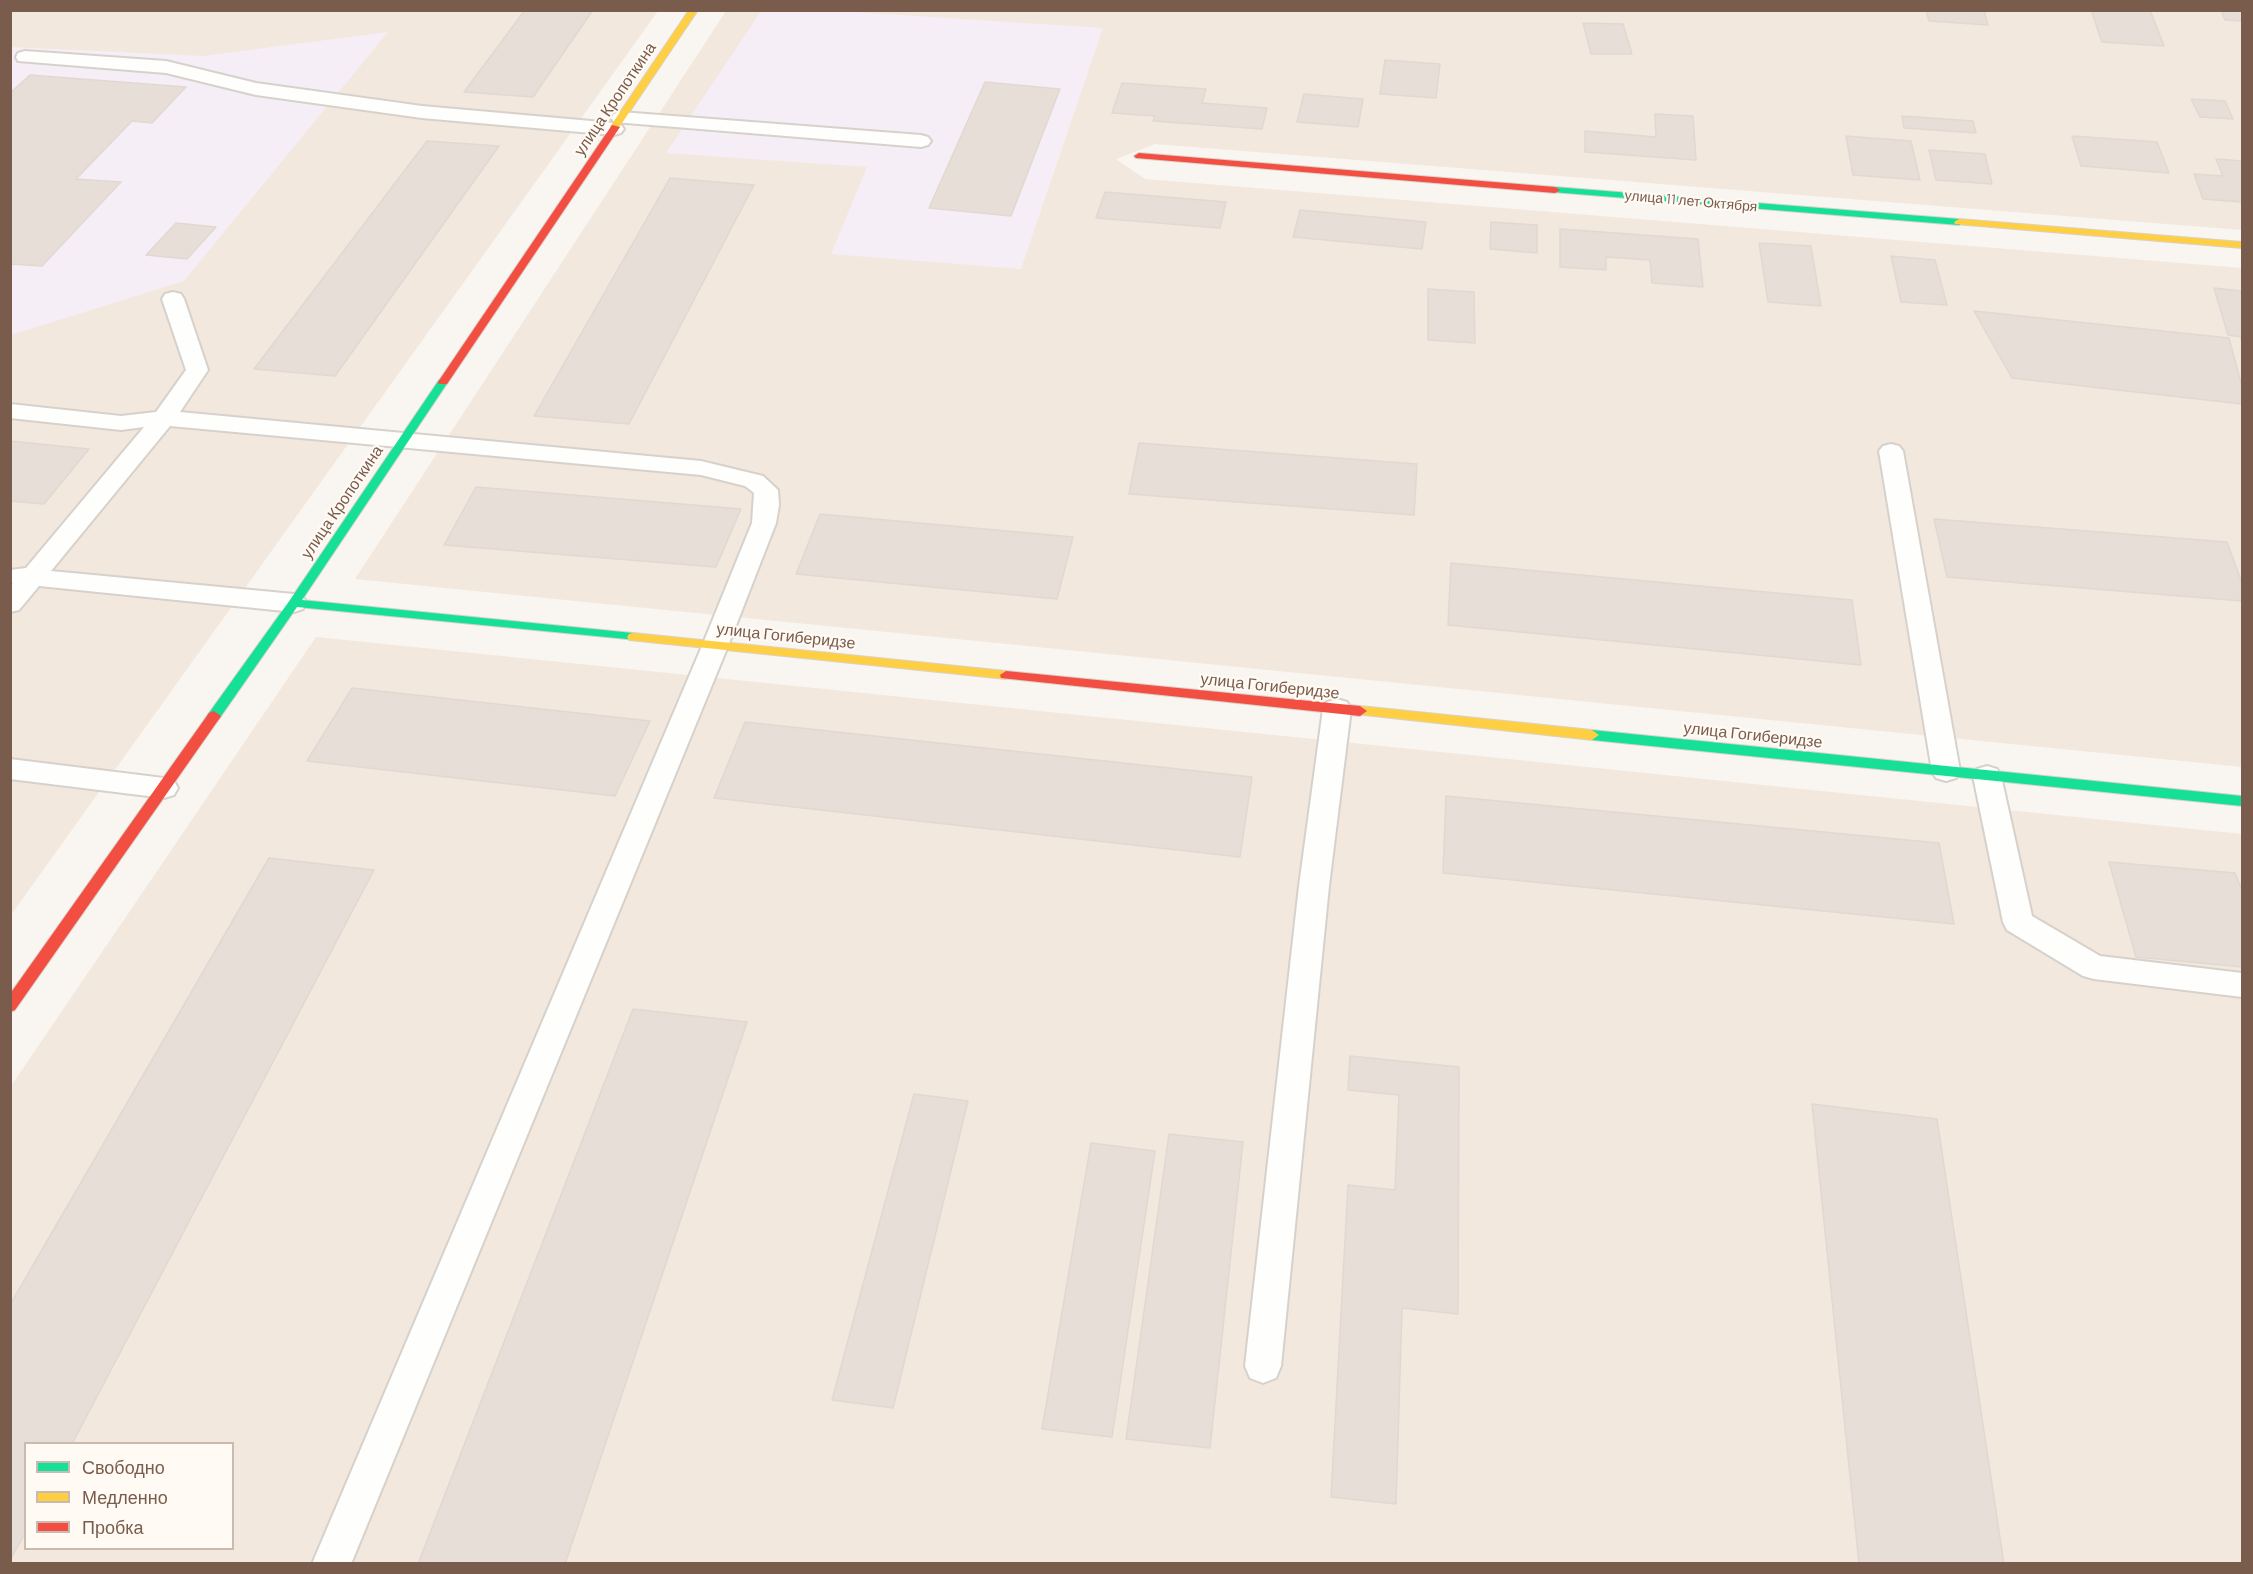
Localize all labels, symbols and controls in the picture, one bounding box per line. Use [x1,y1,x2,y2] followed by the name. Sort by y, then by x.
[570,39,660,159] street label: улица Кропоткина
[1624,187,1758,215] street label: улица 11 лет Октября
[297,442,387,562] street label: улица Кропоткина
[716,619,856,653] street label: улица Гогиберидзе
[1200,669,1340,703] street label: улица Гогиберидзе
[1683,718,1823,752] street label: улица Гогиберидзе
[24,1442,234,1550] legend
[82,1456,165,1478] text: Свободно
[82,1486,168,1508] text: Медленно
[82,1516,144,1538] text: Пробка

